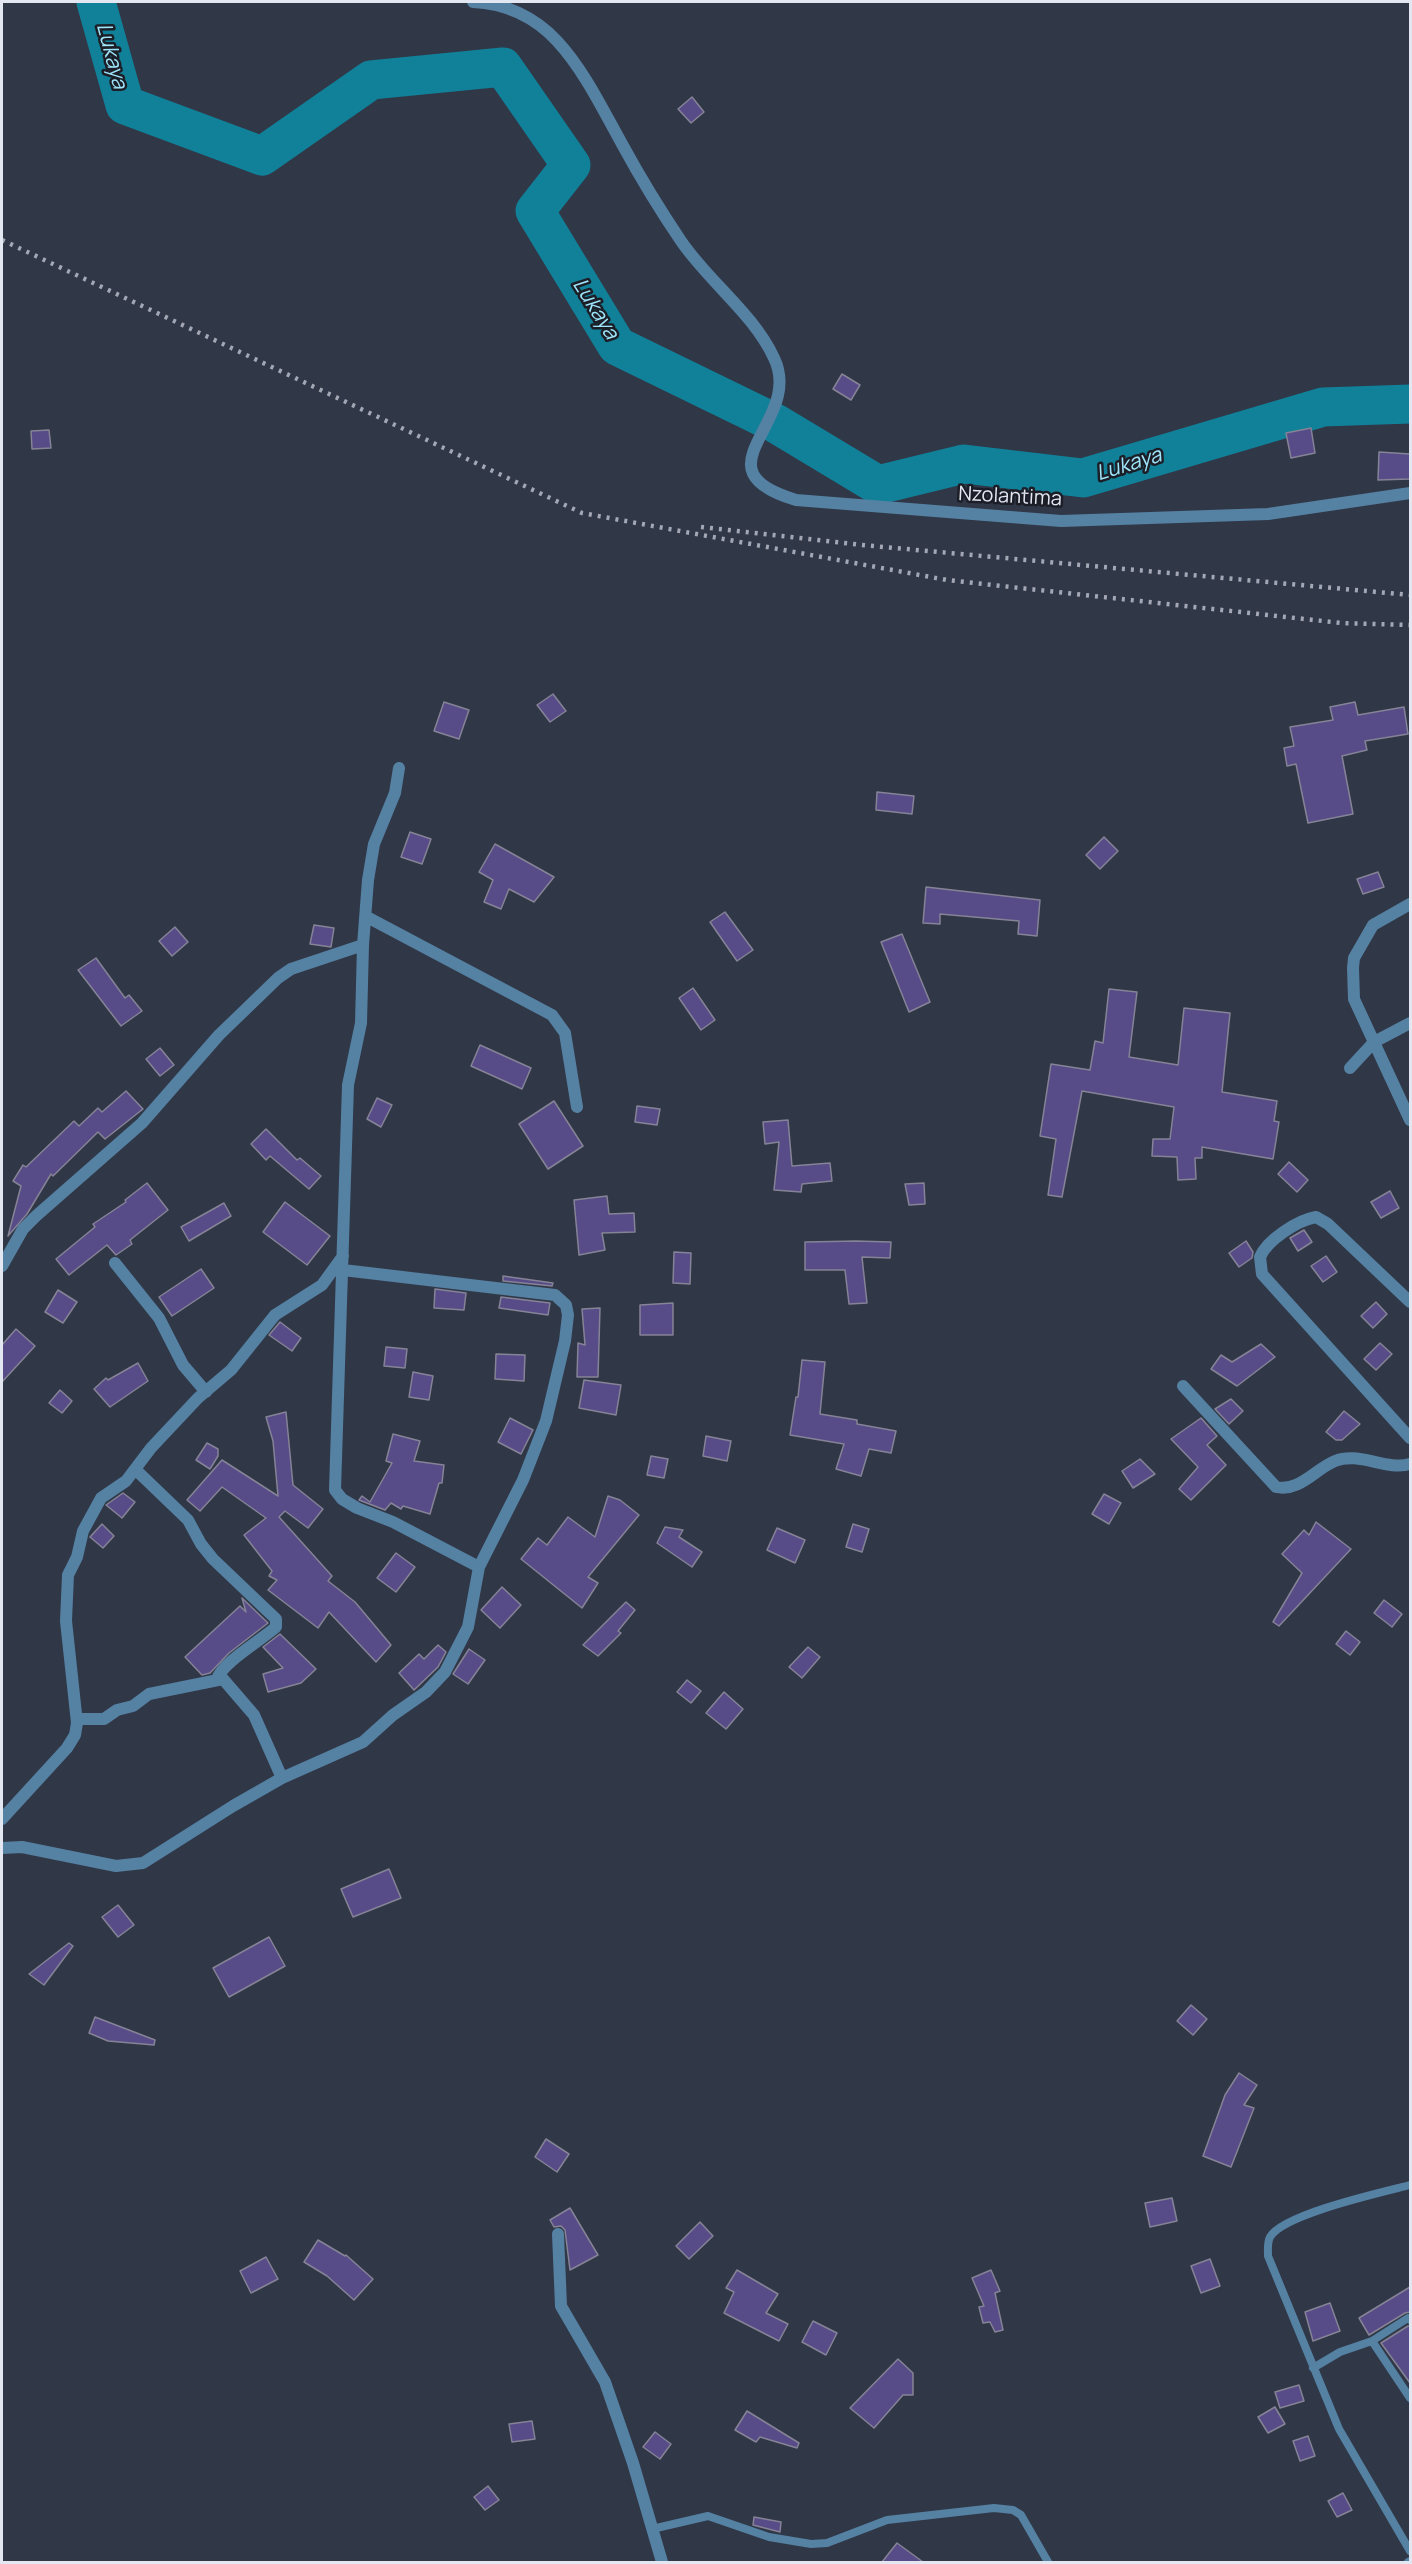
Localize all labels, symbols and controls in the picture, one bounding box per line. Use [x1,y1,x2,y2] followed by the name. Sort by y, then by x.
[90,20,132,92] water label: Lukaya
[567,274,623,344] water label: Lukaya
[1093,443,1165,487] water label: Lukaya
[958,482,1062,512] street label: Nzolantima

